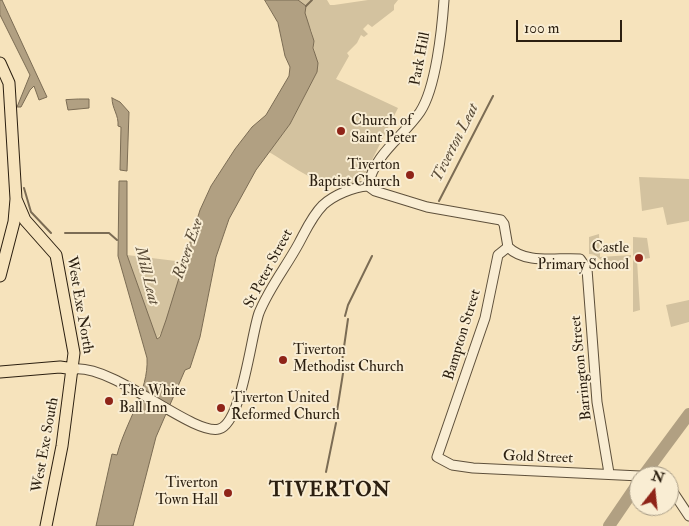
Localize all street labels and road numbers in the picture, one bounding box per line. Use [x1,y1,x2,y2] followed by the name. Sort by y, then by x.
[407,31,435,87] street label: Park Hill
[241,226,297,312] street label: St Peter Street
[62,255,96,355] street label: West Exe North
[441,287,485,383] street label: Bampton Street
[568,315,596,421] street label: Barrington Street
[29,396,63,494] street label: West Exe South
[503,448,573,468] street label: Gold Street

